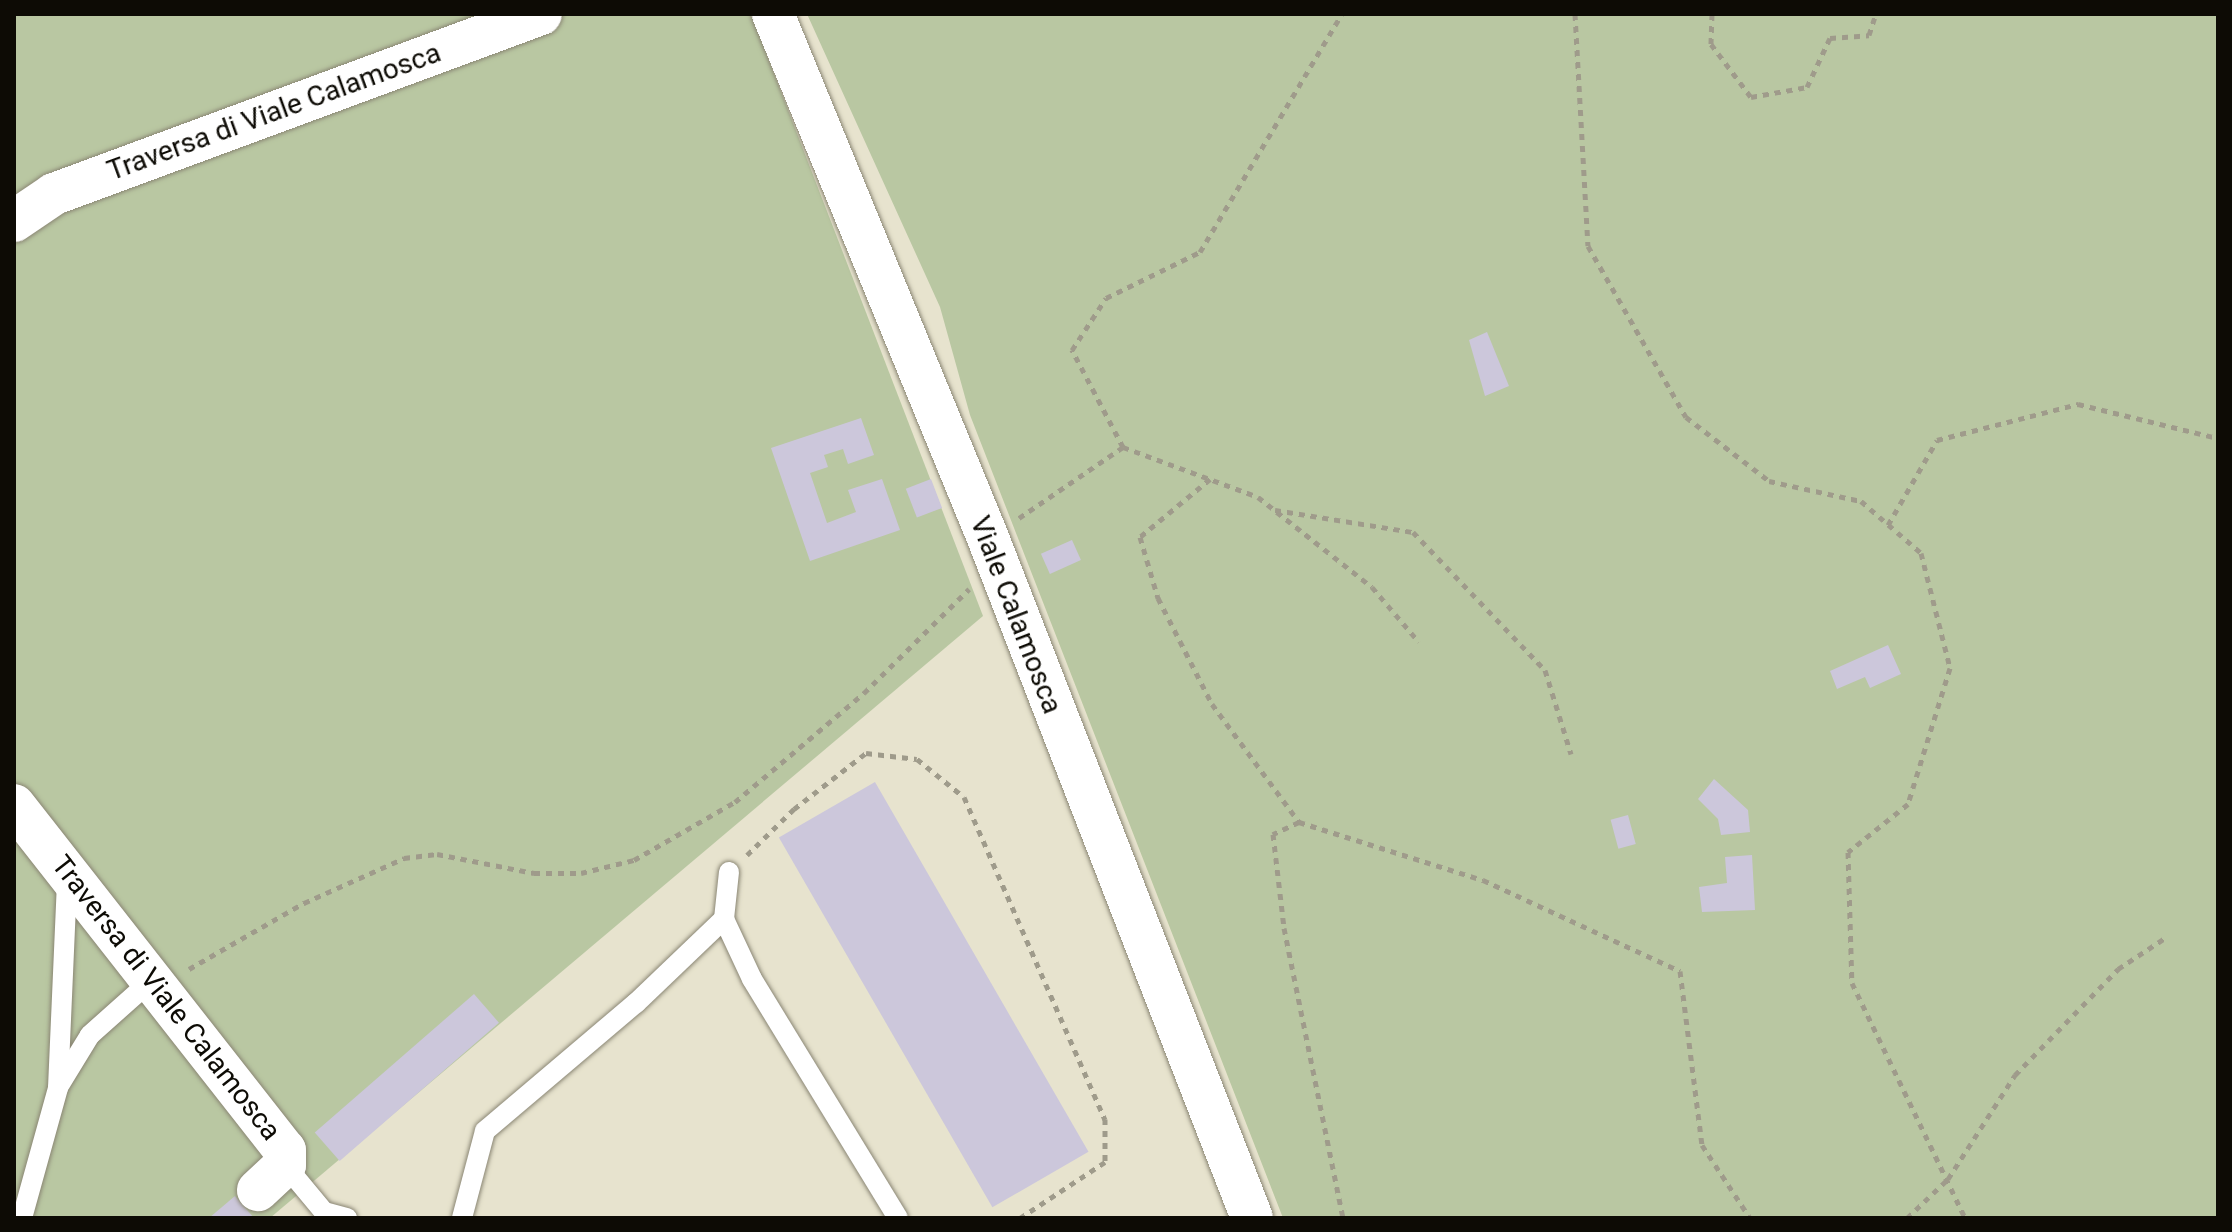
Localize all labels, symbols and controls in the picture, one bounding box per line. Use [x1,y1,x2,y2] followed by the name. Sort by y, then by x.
[103,36,445,188] street label: Traversa di Viale Calamosca
[963,512,1069,718] street label: Viale Calamosca
[44,849,288,1147] street label: Traversa di Viale Calamosca

